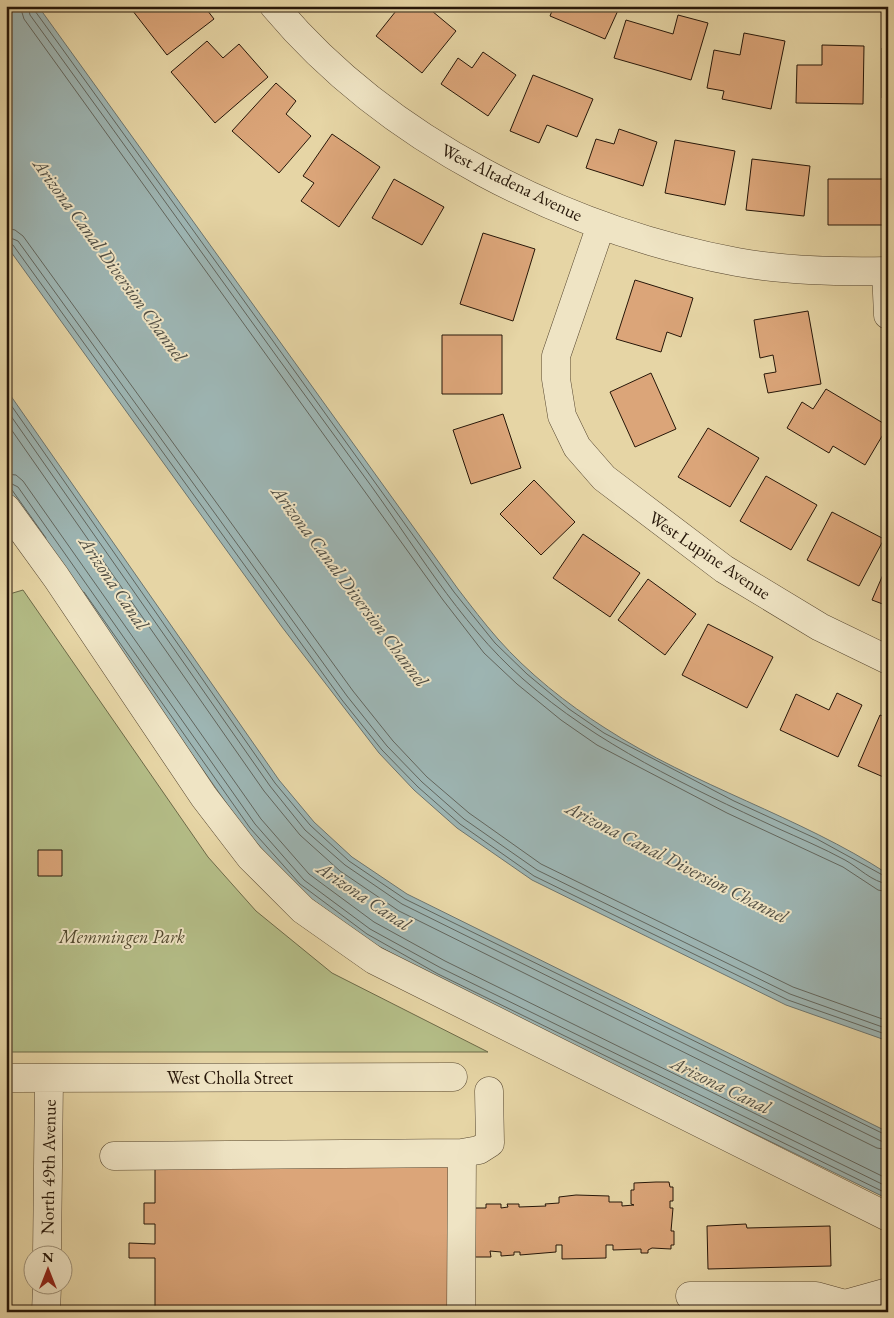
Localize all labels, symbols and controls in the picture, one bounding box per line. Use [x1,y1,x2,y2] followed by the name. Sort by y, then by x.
[438,138,586,226] street label: West Altadena Avenue
[26,152,193,367] water label: Arizona Canal Diversion Channel
[265,479,434,692] water label: Arizona Canal Diversion Channel
[645,506,775,604] street label: West Lupine Avenue
[72,530,155,635] water label: Arizona Canal
[560,794,793,929] water label: Arizona Canal Diversion Channel
[311,854,416,937] water label: Arizona Canal
[58,925,185,949] park label: Memmingen Park
[665,1049,776,1120] water label: Arizona Canal
[167,1066,294,1089] street label: West Cholla Street
[35,1099,61,1235] street label: North 49th Avenue
[22,1246,72,1296] north arrow
[42,1248,54,1266] text: N

